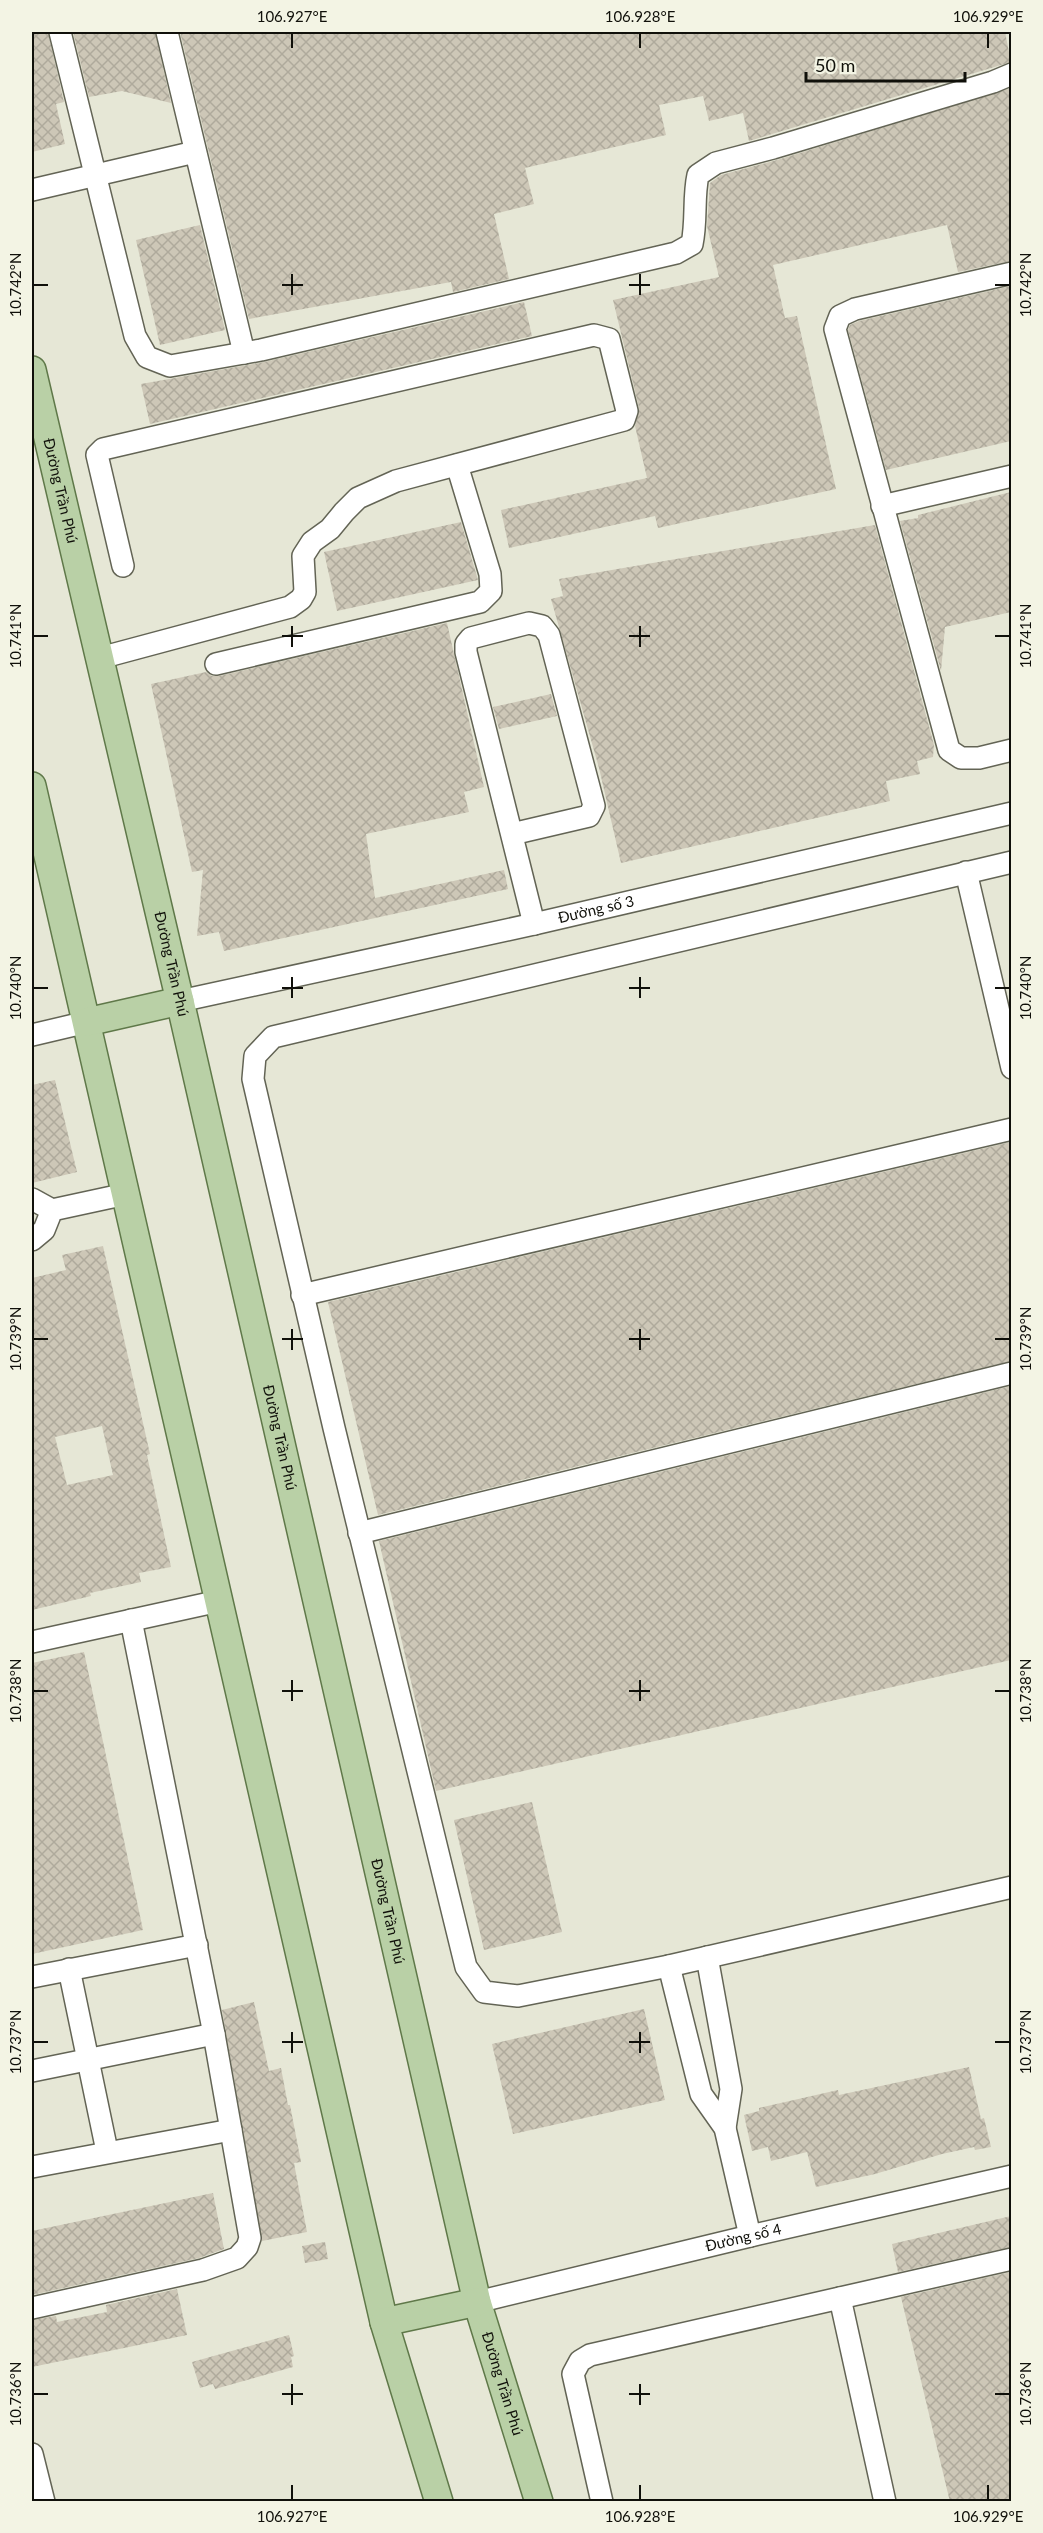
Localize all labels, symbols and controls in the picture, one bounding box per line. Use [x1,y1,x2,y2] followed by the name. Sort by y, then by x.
[257,7,327,25] text: 106.927°E
[605,7,675,25] text: 106.928°E
[953,7,1023,25] text: 106.929°E
[806,45,965,83] scale bar
[815,54,855,76] text: 50 m
[6,253,24,317] text: 10.742°N
[1016,253,1034,317] text: 10.742°N
[40,436,82,545] street label: Đường Trần Phú
[6,604,24,668] text: 10.741°N
[1016,604,1034,668] text: 10.741°N
[556,891,636,926] street label: Đường số 3
[151,909,193,1018] street label: Đường Trần Phú
[6,956,24,1020] text: 10.740°N
[1016,956,1034,1020] text: 10.740°N
[6,1307,24,1371] text: 10.739°N
[1016,1307,1034,1371] text: 10.739°N
[260,1383,301,1492] street label: Đường Trần Phú
[6,1659,24,1723] text: 10.738°N
[1016,1659,1034,1723] text: 10.738°N
[368,1857,410,1966] street label: Đường Trần Phú
[6,2010,24,2074] text: 10.737°N
[1016,2010,1034,2074] text: 10.737°N
[703,2219,783,2255] street label: Đường số 4
[479,2329,528,2437] street label: Đường Trần Phú
[6,2362,24,2426] text: 10.736°N
[1016,2362,1034,2426] text: 10.736°N
[257,2507,327,2525] text: 106.927°E
[605,2507,675,2525] text: 106.928°E
[953,2507,1023,2525] text: 106.929°E

